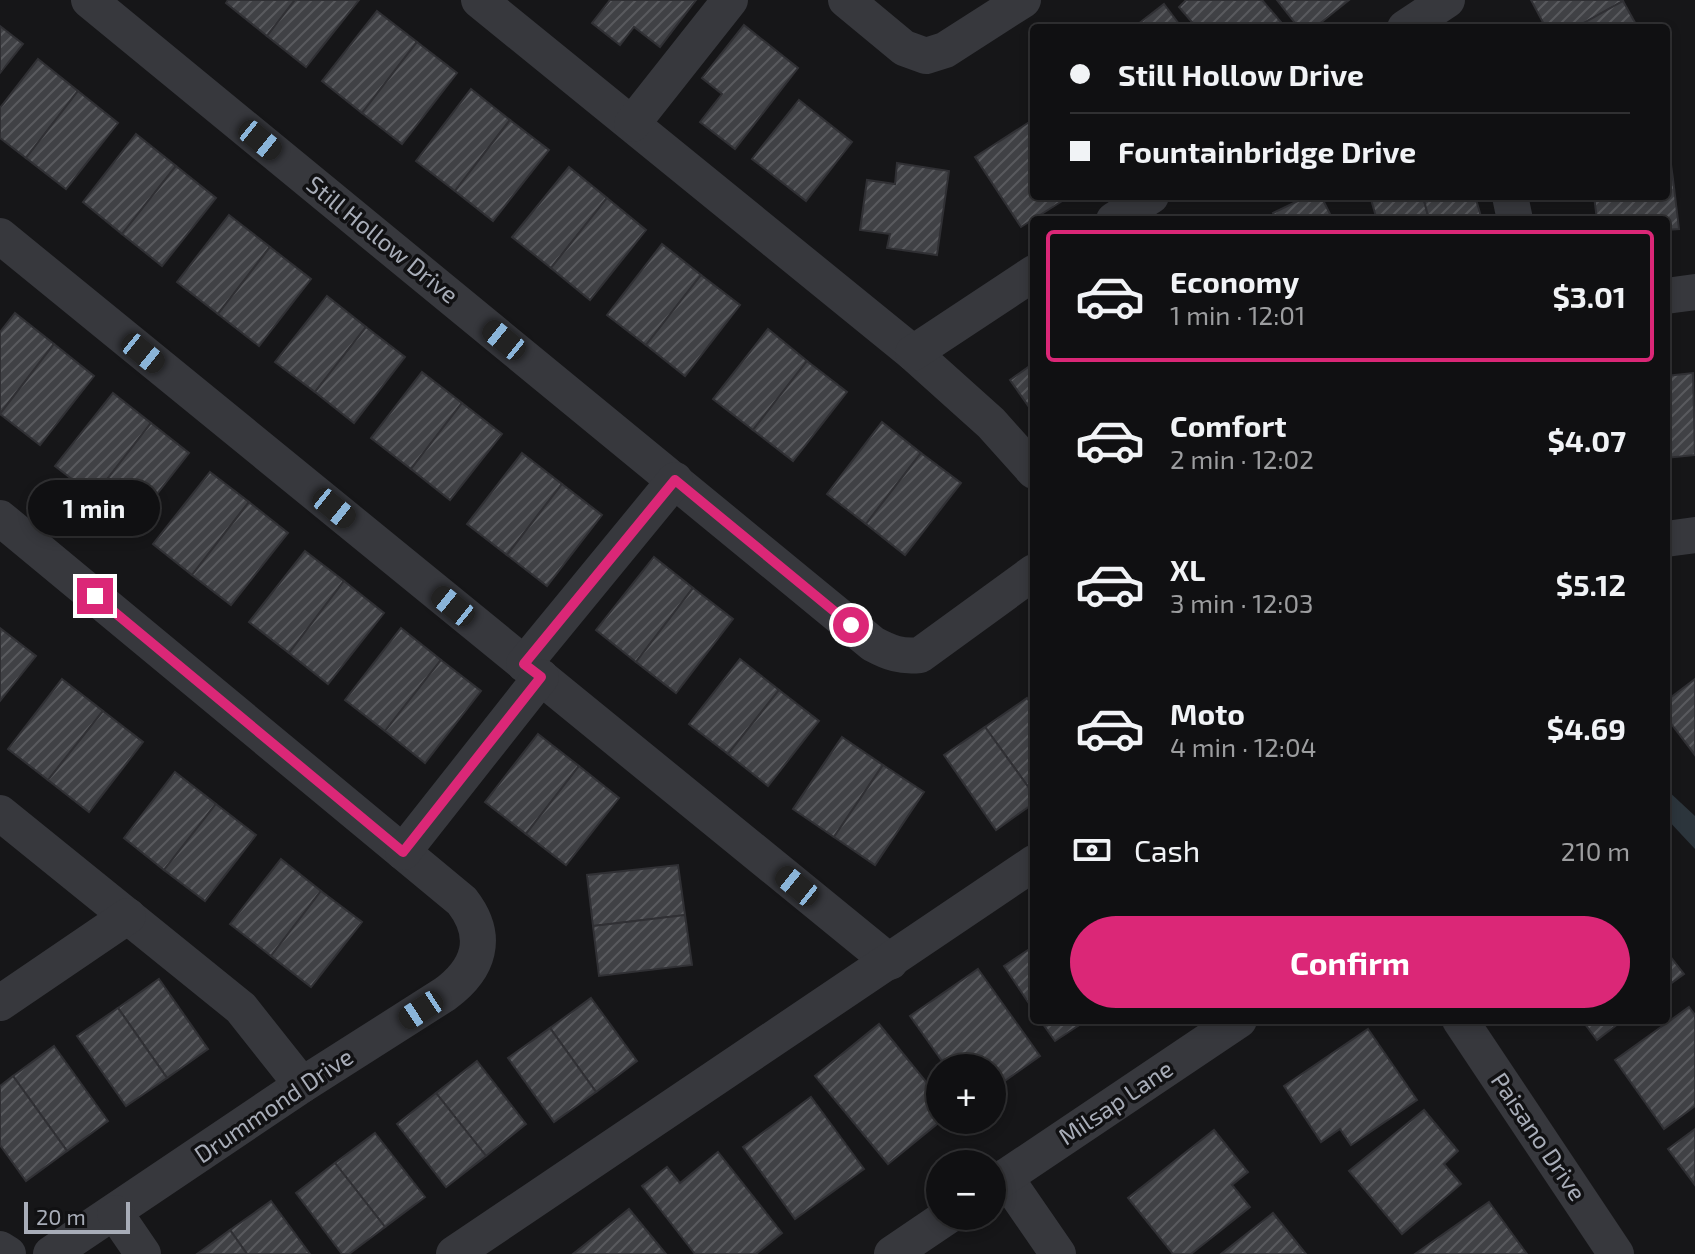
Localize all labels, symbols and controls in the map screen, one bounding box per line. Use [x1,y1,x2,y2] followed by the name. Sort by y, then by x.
[1118,56,1364,92] text: Still Hollow Drive
[234,116,286,164] car
[1118,133,1416,169] text: Fountainbridge Drive
[301,169,465,309] street label: Still Hollow Drive
[1074,260,1146,332] icon: car
[1170,263,1299,299] text: Economy
[1552,278,1626,314] text: $3.01
[1170,299,1305,330] text: 1 min · 12:01
[478,316,530,364] car
[117,329,169,377] car
[1074,404,1146,476] icon: car
[1170,407,1287,443] text: Comfort
[1547,422,1626,458] text: $4.07
[1170,443,1314,474] text: 2 min · 12:02
[29,480,161,536] callout: 1 min
[308,484,360,532] car
[63,492,125,523] text: 1 min
[1074,548,1146,620] icon: car
[1170,551,1205,587] text: XL
[1556,566,1626,602] text: $5.12
[77,578,113,614] route end
[427,582,479,630] car
[1170,587,1314,618] text: 3 min · 12:03
[833,607,869,643] route start
[1074,692,1146,764] icon: car
[1170,695,1245,731] text: Moto
[1547,710,1626,746] text: $4.69
[1170,731,1317,762] text: 4 min · 12:04
[1070,828,1114,872] icon: cash
[1134,832,1200,868] text: Cash
[1561,835,1630,866] text: 210 m
[771,862,823,910] car
[1070,916,1630,1008] button: Confirm
[394,987,448,1033] car
[188,1041,358,1168] street label: Drummond Drive
[1053,1053,1178,1150] street label: Milsap Lane
[926,1054,1006,1230] map controls
[926,1054,1006,1134] button: +
[1486,1067,1593,1206] street label: Paisano Drive
[926,1150,1006,1230] button: −
[24,1198,130,1234] scale bar
[36,1203,86,1229] text: 20 m

